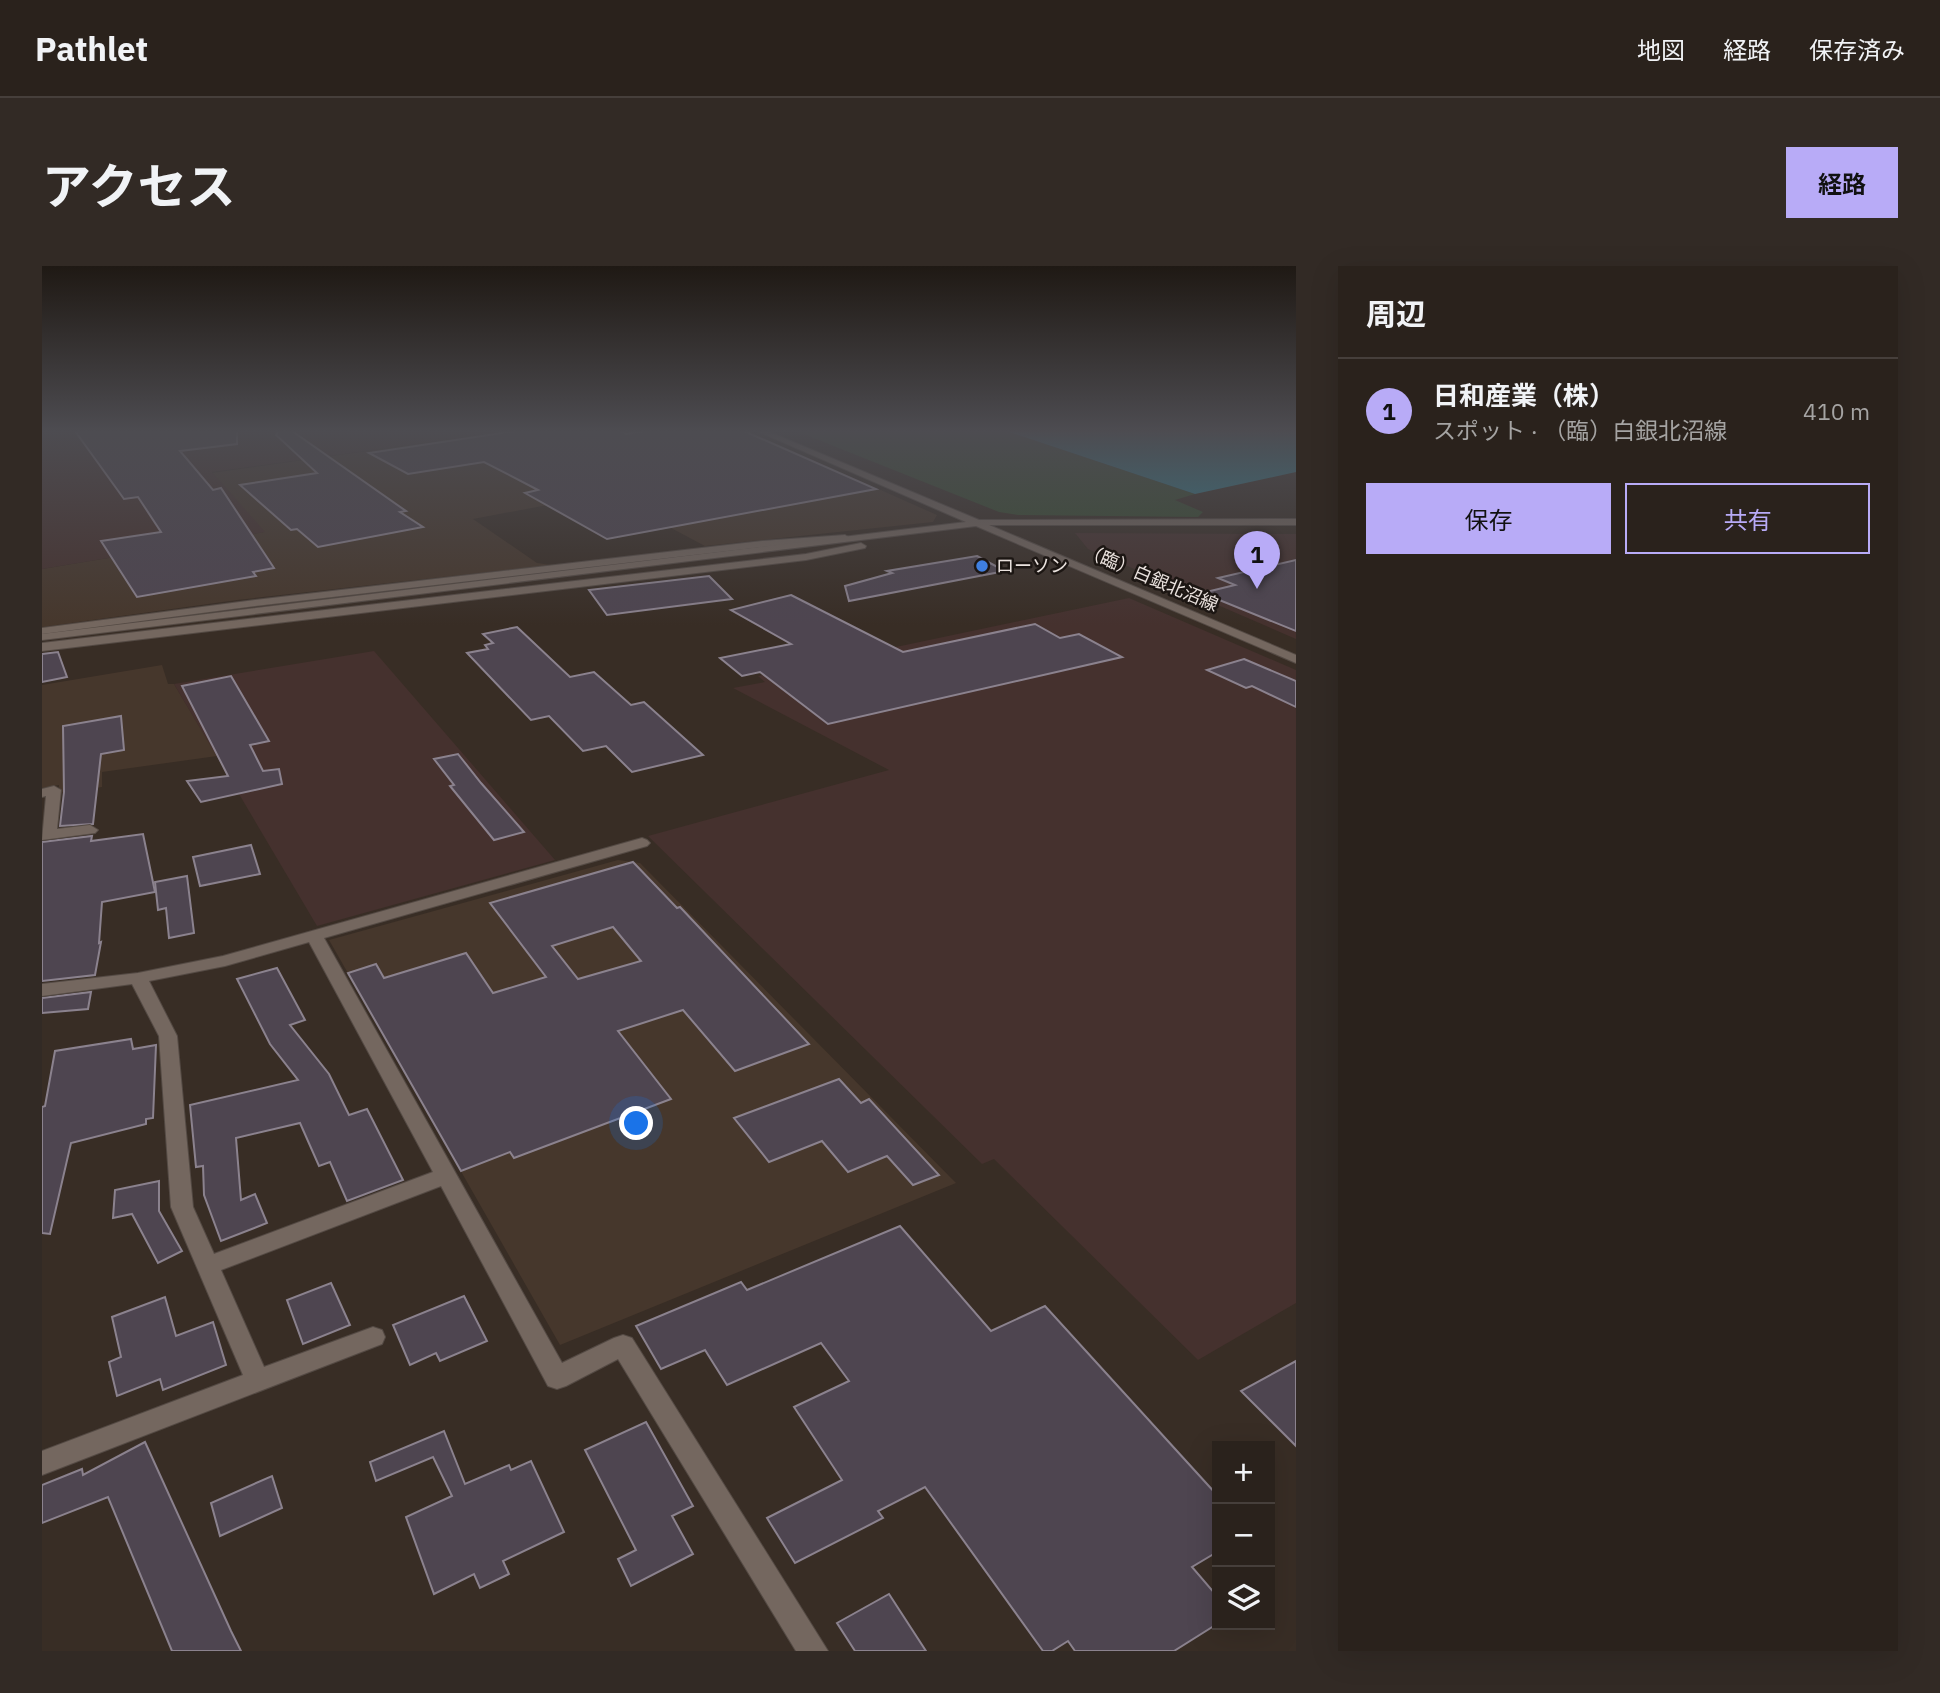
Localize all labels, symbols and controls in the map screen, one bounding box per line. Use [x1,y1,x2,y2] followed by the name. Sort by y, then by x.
[35,27,148,70] text: Pathlet
[1637,34,1685,66] text: 地図
[1723,34,1771,66] text: 経路
[1809,34,1905,66] text: 保存済み
[1786,147,1898,218] button: 経路
[42,154,236,217] text: アクセス
[1366,294,1426,333] text: 周辺
[1433,378,1615,412] text: 日和産業（株）
[1382,396,1396,426] text: 1
[1803,396,1870,426] text: 410 m
[1433,415,1727,445] text: スポット · （臨）白銀北沼線
[1366,483,1611,554] button: 保存
[1625,483,1870,554] button: 共有
[1234,531,1280,589] pin: 1
[1080,539,1222,616] street label: （臨）白銀北沼線
[996,554,1068,577] place label: ローソン
[974,558,990,574] marker: ローソン
[619,1106,653,1140] your location
[1212,1441,1275,1630] map controls
[1212,1441,1275,1504] button: +
[1212,1504,1275,1567] button: −
[1212,1567,1275,1630] button: layers

